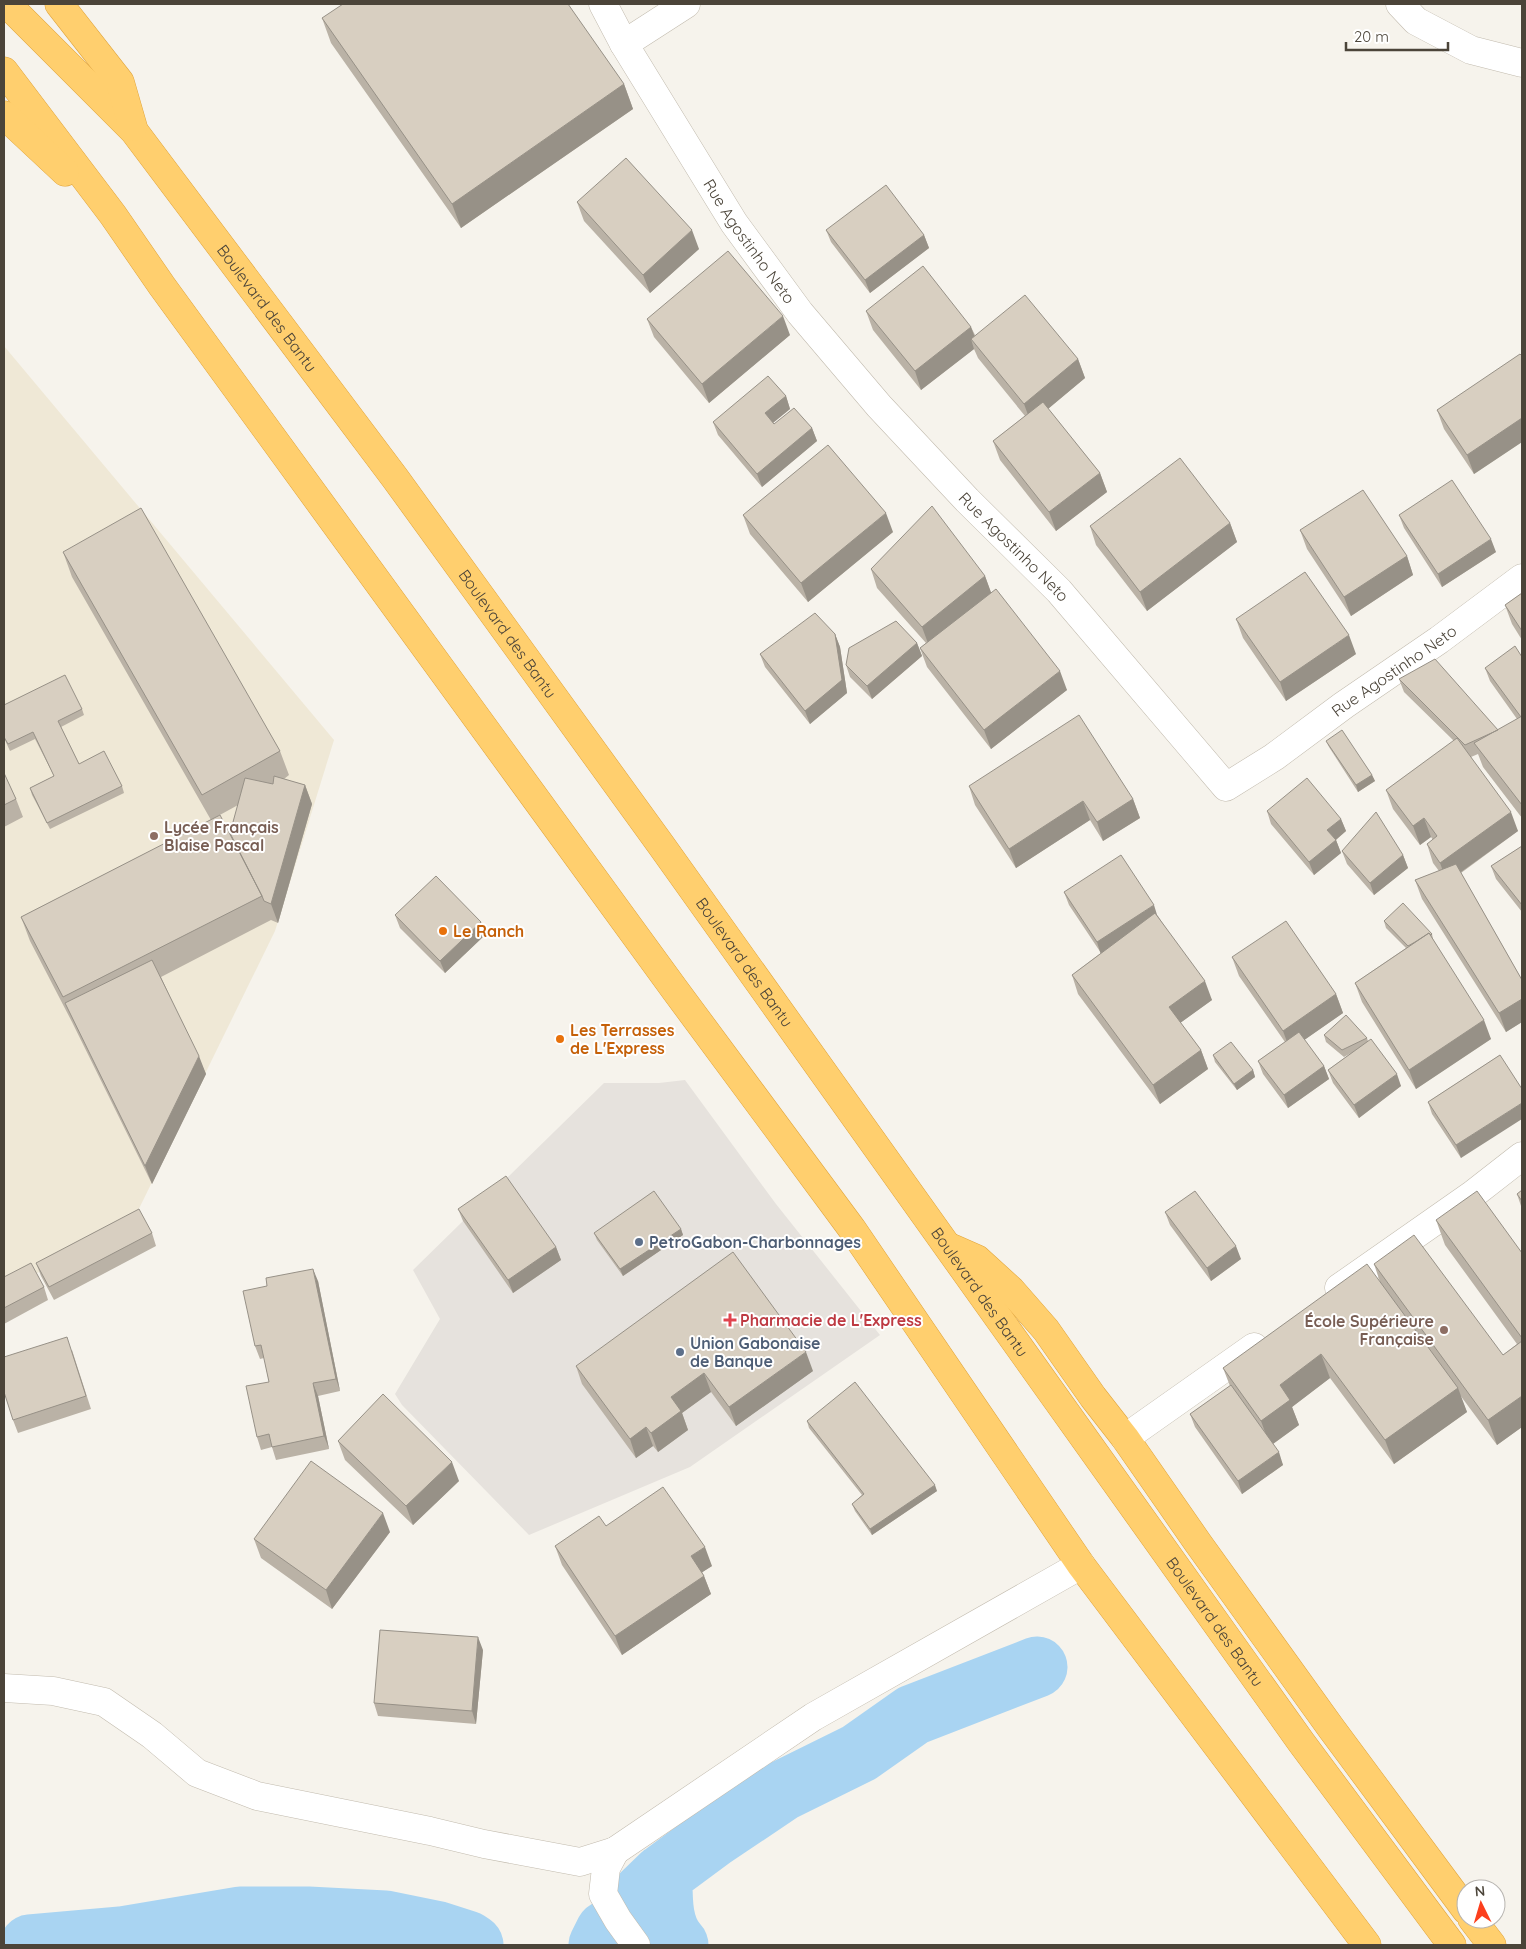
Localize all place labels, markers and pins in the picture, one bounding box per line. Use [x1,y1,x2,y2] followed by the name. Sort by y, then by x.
[164,817,279,855] place label: Lycée Français Blaise Pascal
[148,830,160,842] marker: Lycée Français Blaise Pascal
[453,921,524,941] place label: Le Ranch
[437,925,449,937] marker: Le Ranch
[570,1020,675,1058] place label: Les Terrasses de L'Express
[554,1033,566,1045] marker: Les Terrasses de L'Express
[649,1232,861,1252] place label: PetroGabon-Charbonnages
[633,1236,645,1248] marker: PetroGabon-Charbonnages
[740,1310,922,1330] place label: Pharmacie de L'Express
[1304,1311,1434,1349] place label: École Supérieure Française
[724,1314,736,1326] marker: Pharmacie de L'Express
[1438,1324,1450,1336] marker: École Supérieure Française
[690,1333,821,1371] place label: Union Gabonaise de Banque
[674,1346,686,1358] marker: Union Gabonaise de Banque

